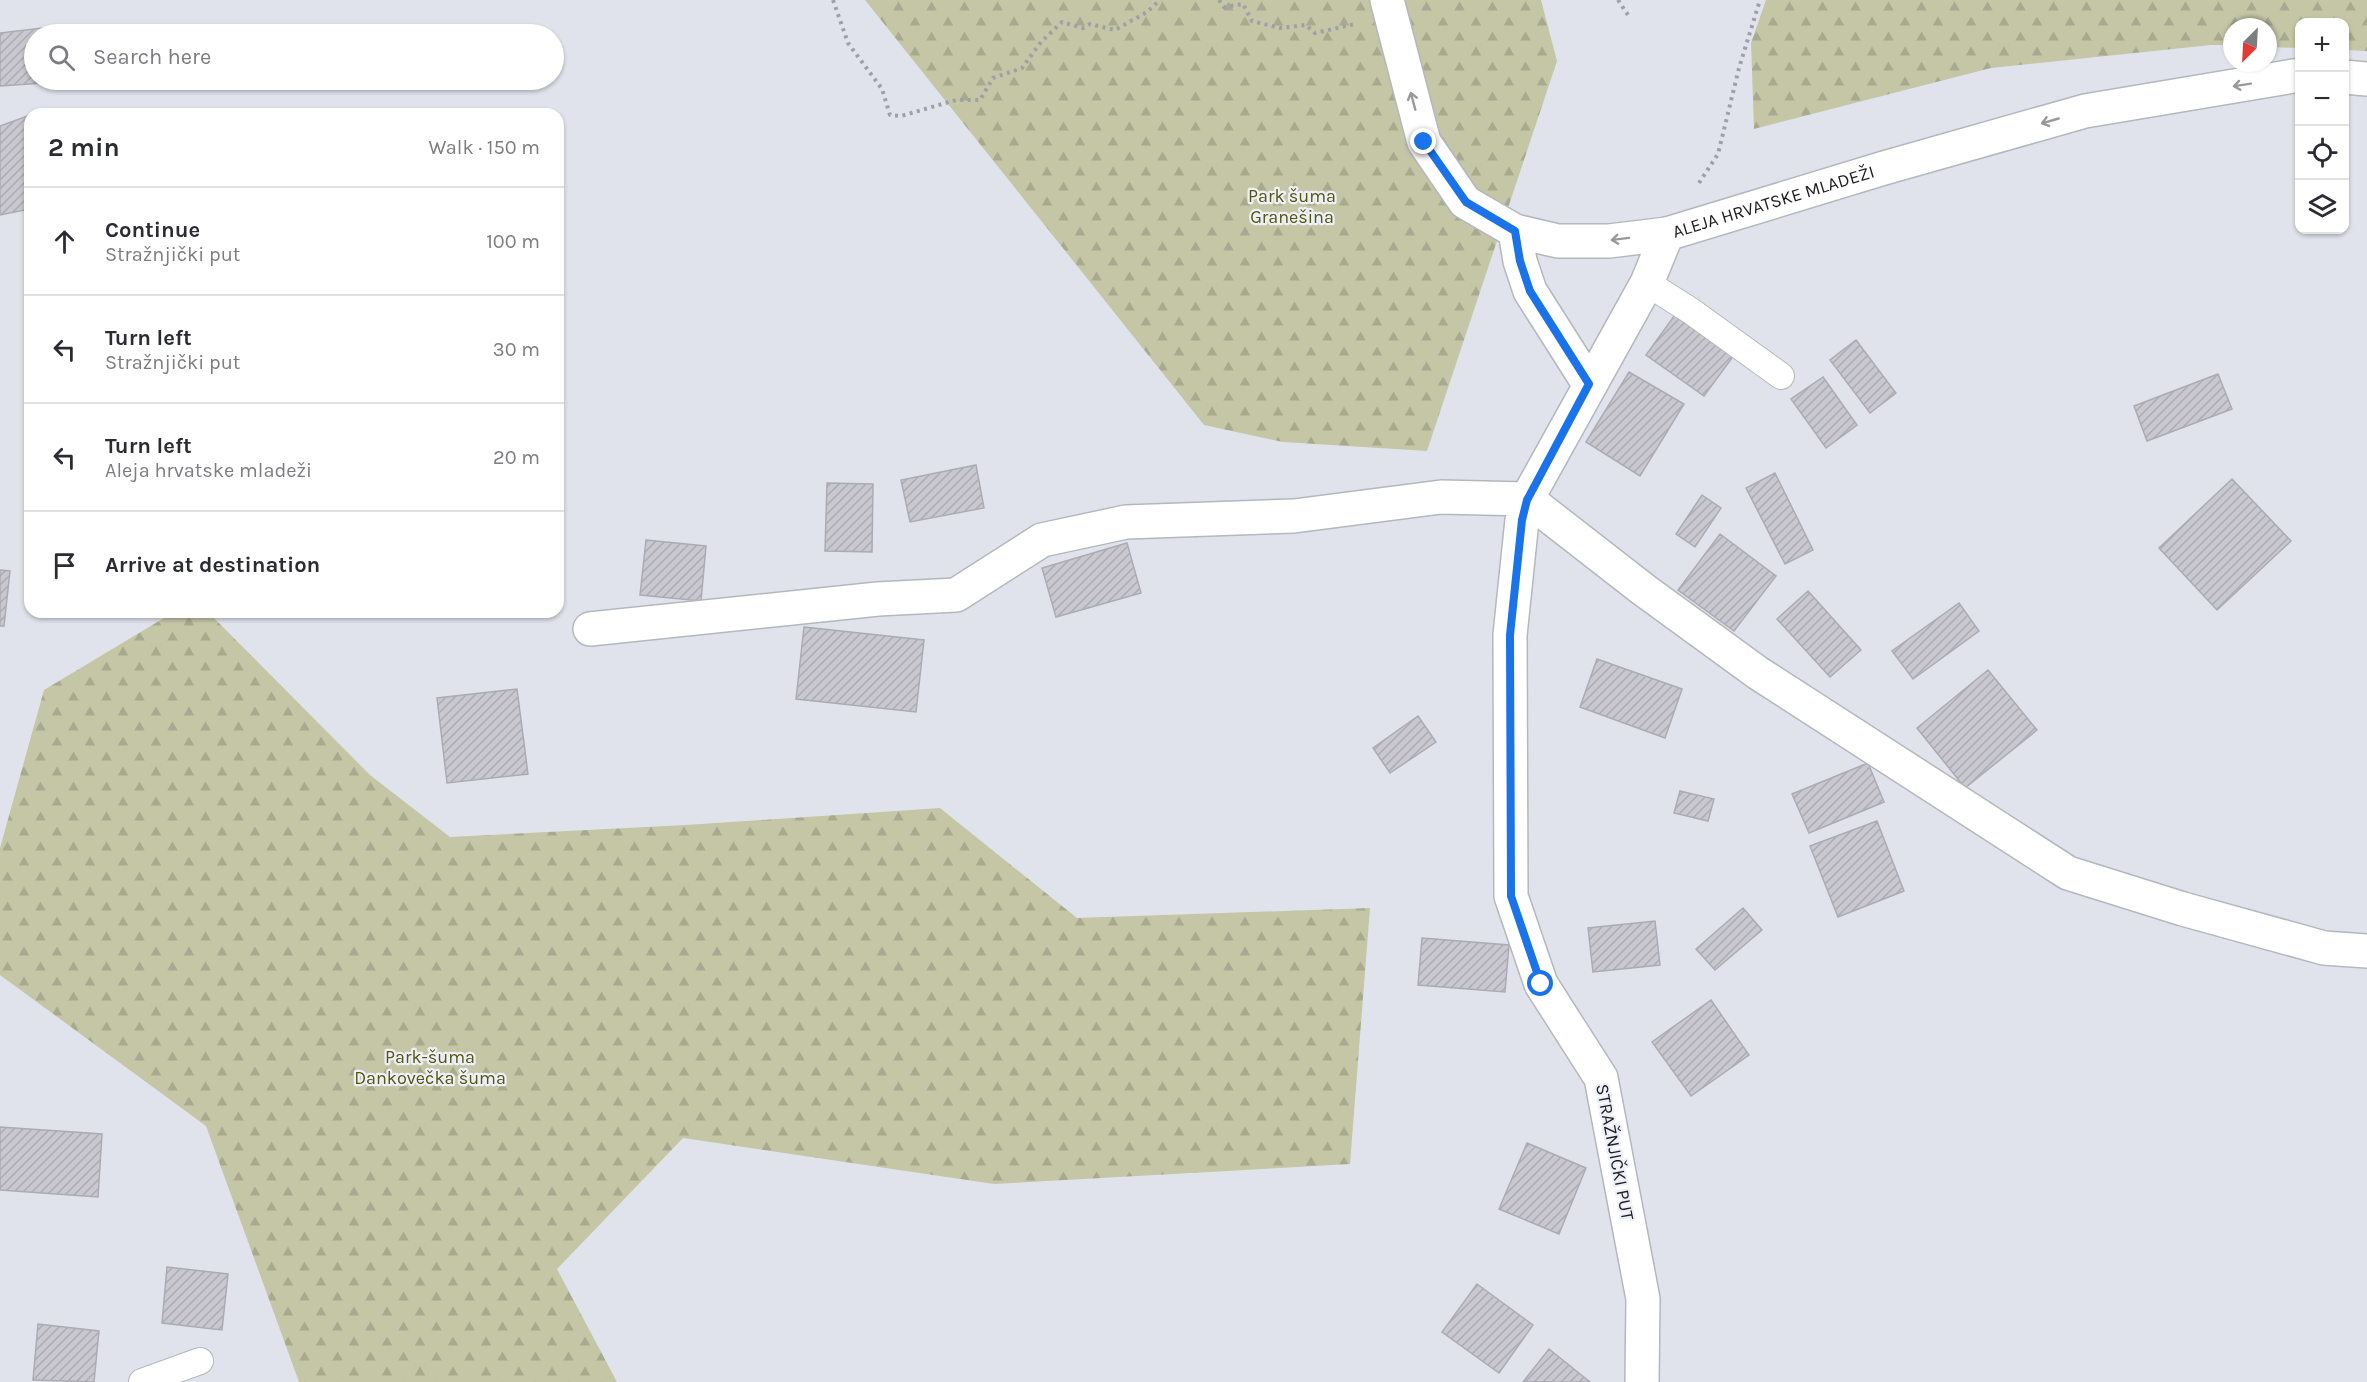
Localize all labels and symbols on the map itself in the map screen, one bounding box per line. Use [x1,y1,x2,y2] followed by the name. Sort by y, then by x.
[2223,18,2277,72] north arrow
[2232,80,2252,91] one-way arrow
[1407,92,1418,111] one-way arrow
[2041,116,2060,127] one-way arrow
[1410,128,1436,154] route end
[1670,161,1877,243] street label: ALEJA HRVATSKE MLADEŽI
[1248,185,1336,228] park label: Park šuma Granešina
[1610,234,1630,245] one-way arrow
[1527,970,1553,996] route start
[354,1046,506,1089] park label: Park-šuma Dankovečka šuma
[1591,1082,1639,1222] street label: STRAŽNJIČKI PUT

